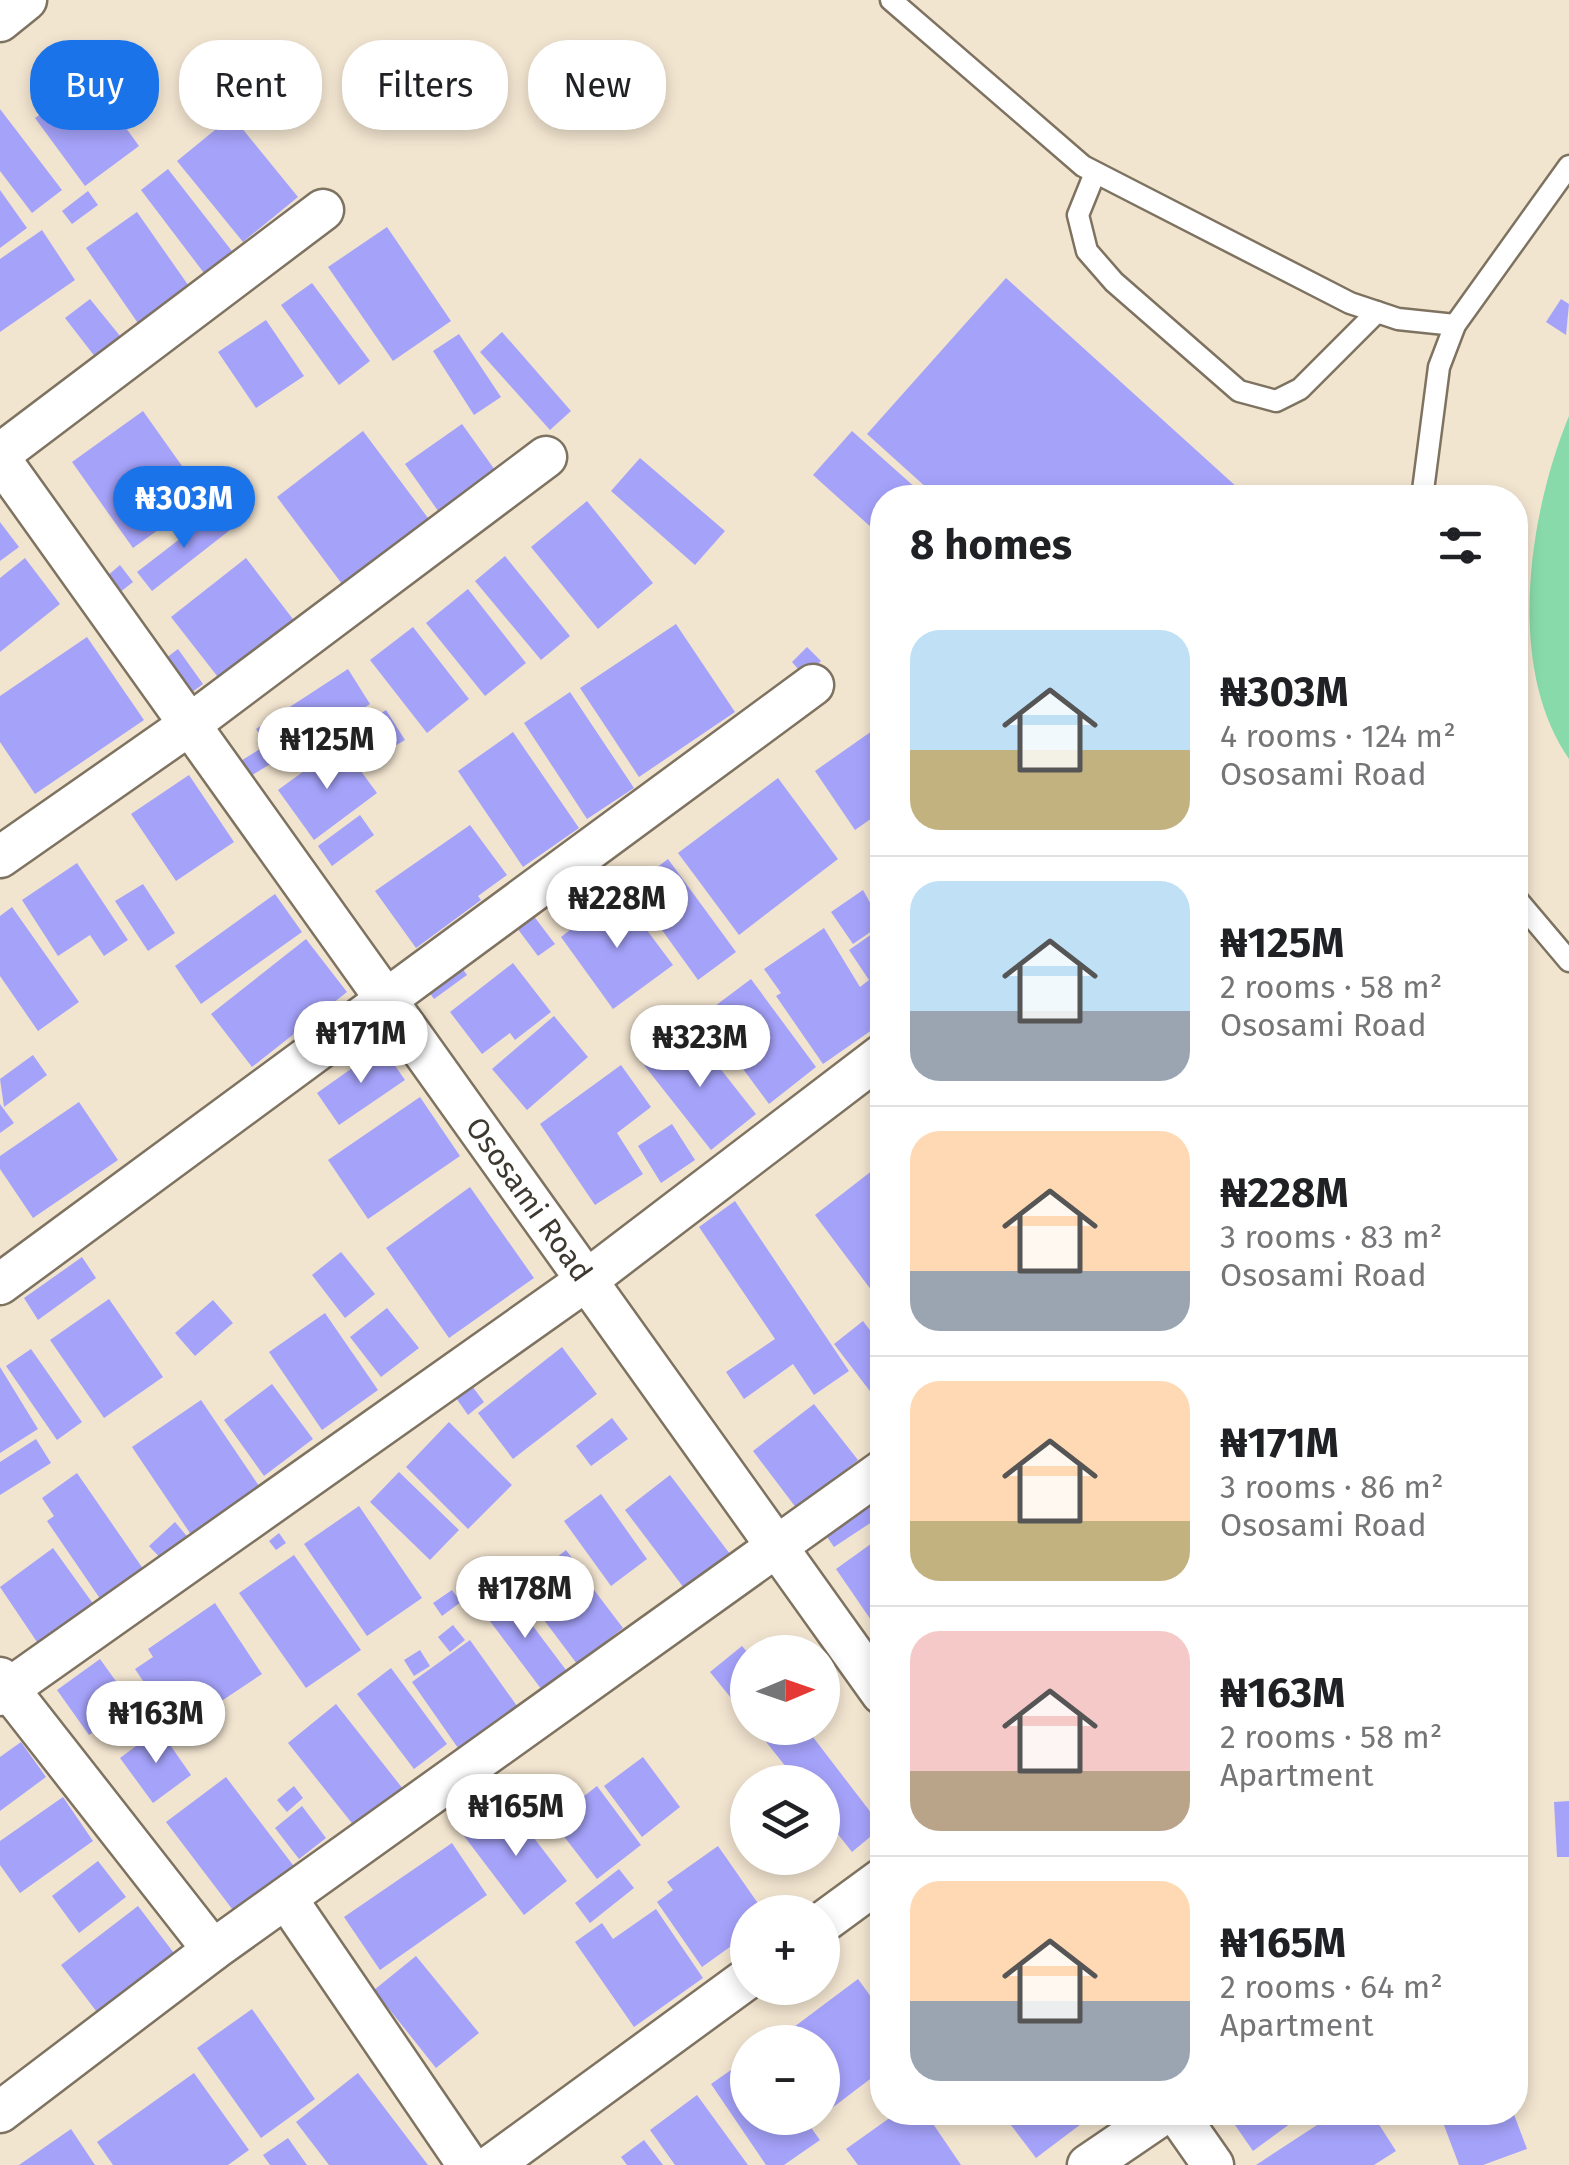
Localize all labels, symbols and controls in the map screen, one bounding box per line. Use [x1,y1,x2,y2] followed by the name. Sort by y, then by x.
[30,40,159,130] chip: Buy
[179,40,322,130] chip: Rent
[342,40,508,130] chip: Filters
[528,40,666,130] chip: New
[114,466,254,551] pin: ₦303M
[135,479,233,517] text: ₦303M
[1433,518,1488,573] icon: filters
[910,520,1072,570] text: 8 homes
[1220,667,1348,717] text: ₦303M
[990,670,1110,790] icon: home
[257,707,397,792] pin: ₦125M
[1220,717,1456,755] text: 4 rooms · 124 m²
[280,720,374,758] text: ₦125M
[1220,755,1427,793] text: Ososami Road
[547,866,687,951] pin: ₦228M
[568,879,666,917] text: ₦228M
[1220,918,1344,968] text: ₦125M
[990,921,1110,1041] icon: home
[1220,968,1442,1006] text: 2 rooms · 58 m²
[291,1001,431,1086] pin: ₦171M
[630,1005,770,1090] pin: ₦323M
[1220,1006,1427,1044] text: Ososami Road
[316,1014,406,1052] text: ₦171M
[652,1018,748,1056] text: ₦323M
[458,1110,600,1289] street label: Ososami Road
[1220,1168,1348,1218] text: ₦228M
[990,1171,1110,1291] icon: home
[1220,1218,1442,1256] text: 3 rooms · 83 m²
[1220,1256,1427,1294] text: Ososami Road
[1220,1418,1339,1468] text: ₦171M
[990,1421,1110,1541] icon: home
[1220,1468,1443,1506] text: 3 rooms · 86 m²
[1220,1506,1427,1544] text: Ososami Road
[455,1556,595,1641] pin: ₦178M
[478,1569,572,1607] text: ₦178M
[730,1635,840,1745] north arrow
[730,1635,840,2135] map controls
[1220,1668,1345,1718] text: ₦163M
[990,1671,1110,1791] icon: home
[86,1681,226,1766] pin: ₦163M
[108,1694,204,1732] text: ₦163M
[1220,1718,1442,1756] text: 2 rooms · 58 m²
[1220,1756,1374,1794] text: Apartment
[730,1765,840,1875] button: layers
[446,1774,586,1859] pin: ₦165M
[468,1787,564,1825] text: ₦165M
[730,1895,840,2005] button: +
[1220,1918,1346,1968] text: ₦165M
[990,1921,1110,2041] icon: home
[1220,1968,1443,2006] text: 2 rooms · 64 m²
[1220,2006,1374,2044] text: Apartment
[730,2025,840,2135] button: −

